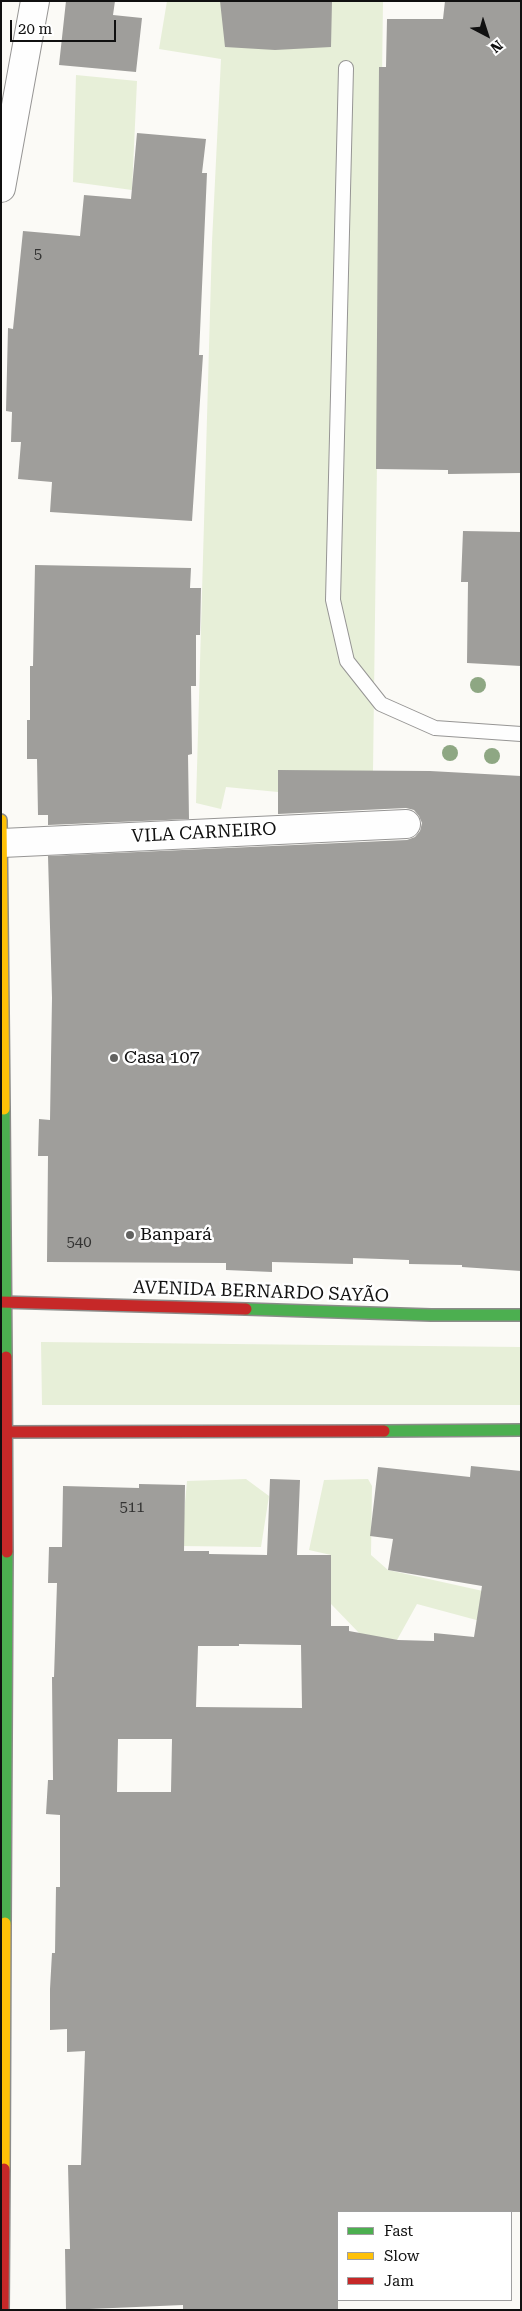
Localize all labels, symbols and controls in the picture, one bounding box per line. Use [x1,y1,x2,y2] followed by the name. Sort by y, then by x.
[12,10,119,42] scale bar
[462,10,512,60] north arrow
[18,20,52,38] text: 20 m
[487,37,506,56] text: N
[34,246,42,264] house number: 5
[131,818,277,848] street label: VILA CARNEIRO
[124,1047,200,1069] place label: Casa 107
[108,1052,120,1064] marker: Casa 107
[140,1224,212,1246] place label: Banpará
[124,1229,136,1241] marker: Banpará
[66,1234,92,1252] house number: 540
[133,1277,389,1307] street label: AVENIDA BERNARDO SAYÃO
[119,1499,145,1517] house number: 511
[337,2211,512,2301] legend
[384,2222,413,2240] text: Fast
[384,2247,419,2265] text: Slow
[384,2272,414,2290] text: Jam

